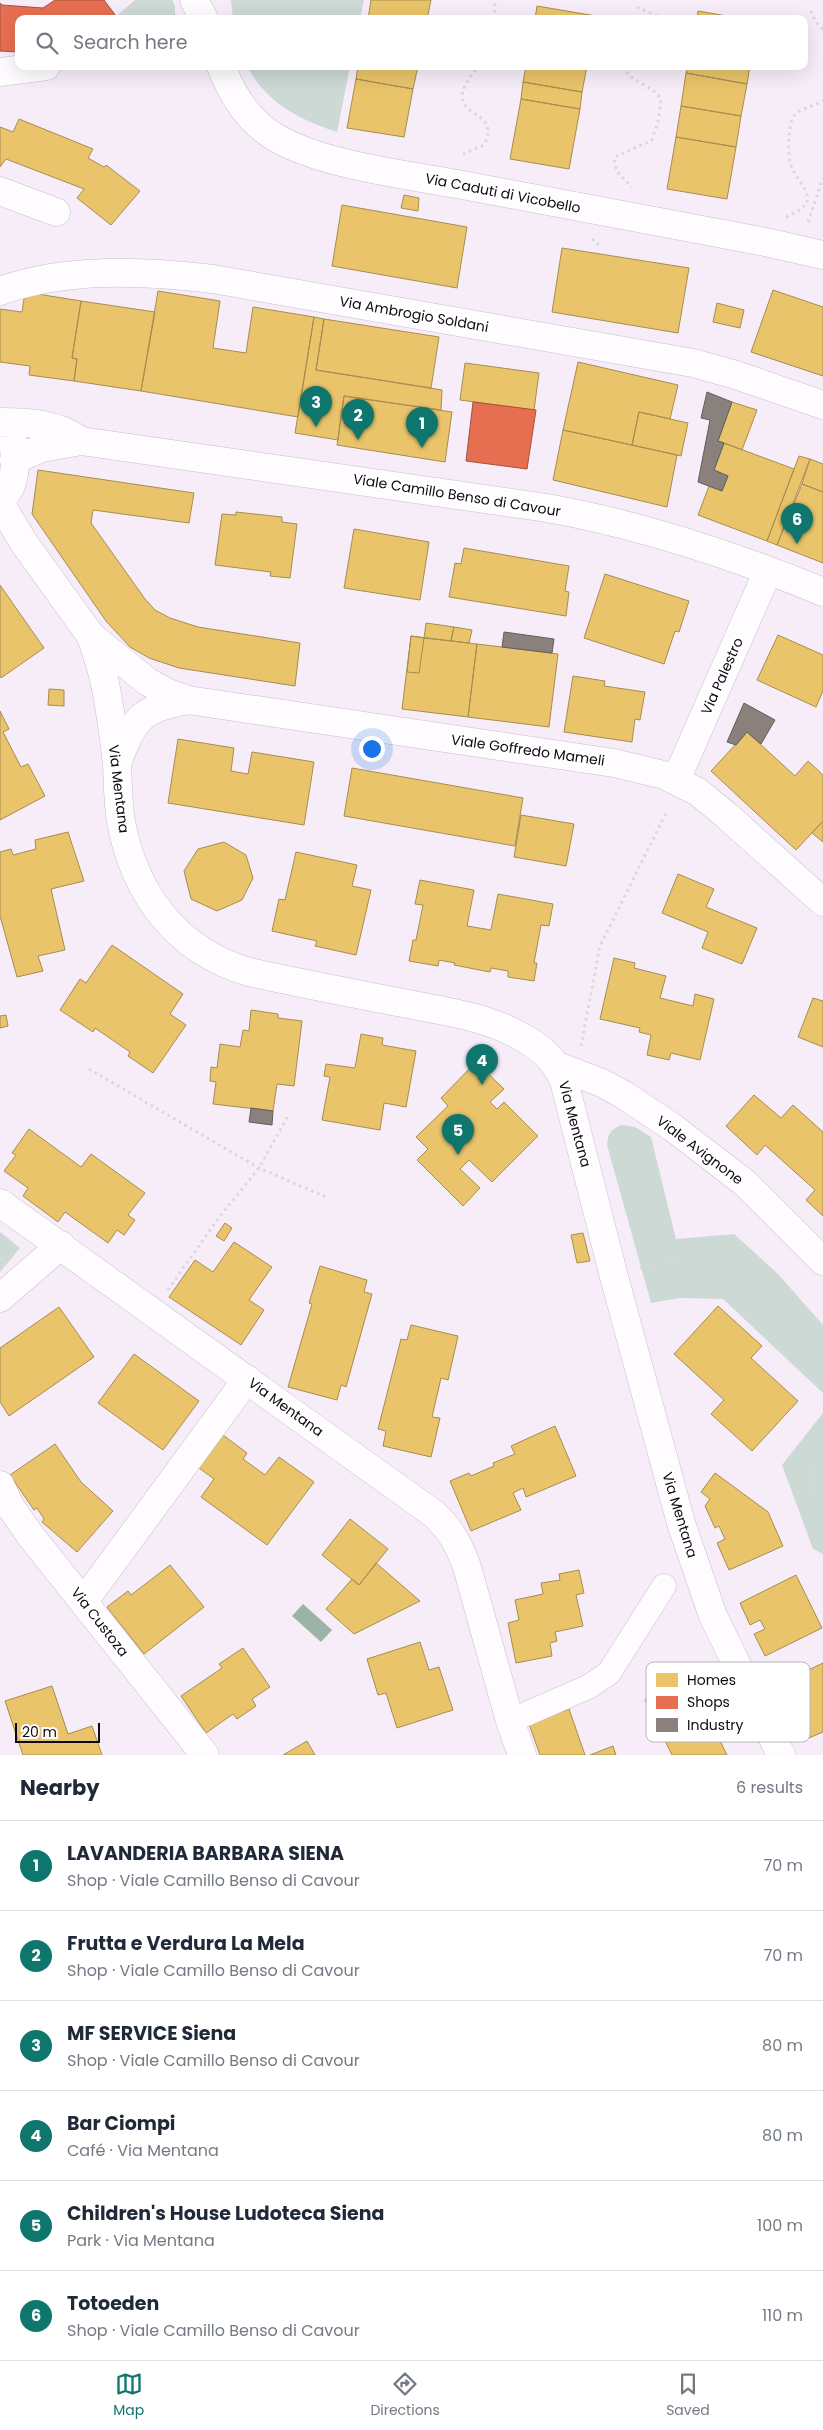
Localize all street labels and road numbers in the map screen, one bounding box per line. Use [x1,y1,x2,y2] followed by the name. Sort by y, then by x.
[423,168,583,218] street label: Via Caduti di Vicobello
[338,291,490,337] street label: Via Ambrogio Soldani
[352,469,562,521] street label: Viale Camillo Benso di Cavour
[696,634,748,718] street label: Via Palestro
[450,729,606,771] street label: Viale Goffredo Mameli
[104,744,134,834] street label: Via Mentana
[554,1079,596,1169] street label: Via Mentana
[652,1111,748,1189] street label: Viale Avignone
[244,1373,328,1441] street label: Via Mentana
[657,1470,703,1560] street label: Via Mentana
[67,1583,133,1661] street label: Via Custoza

